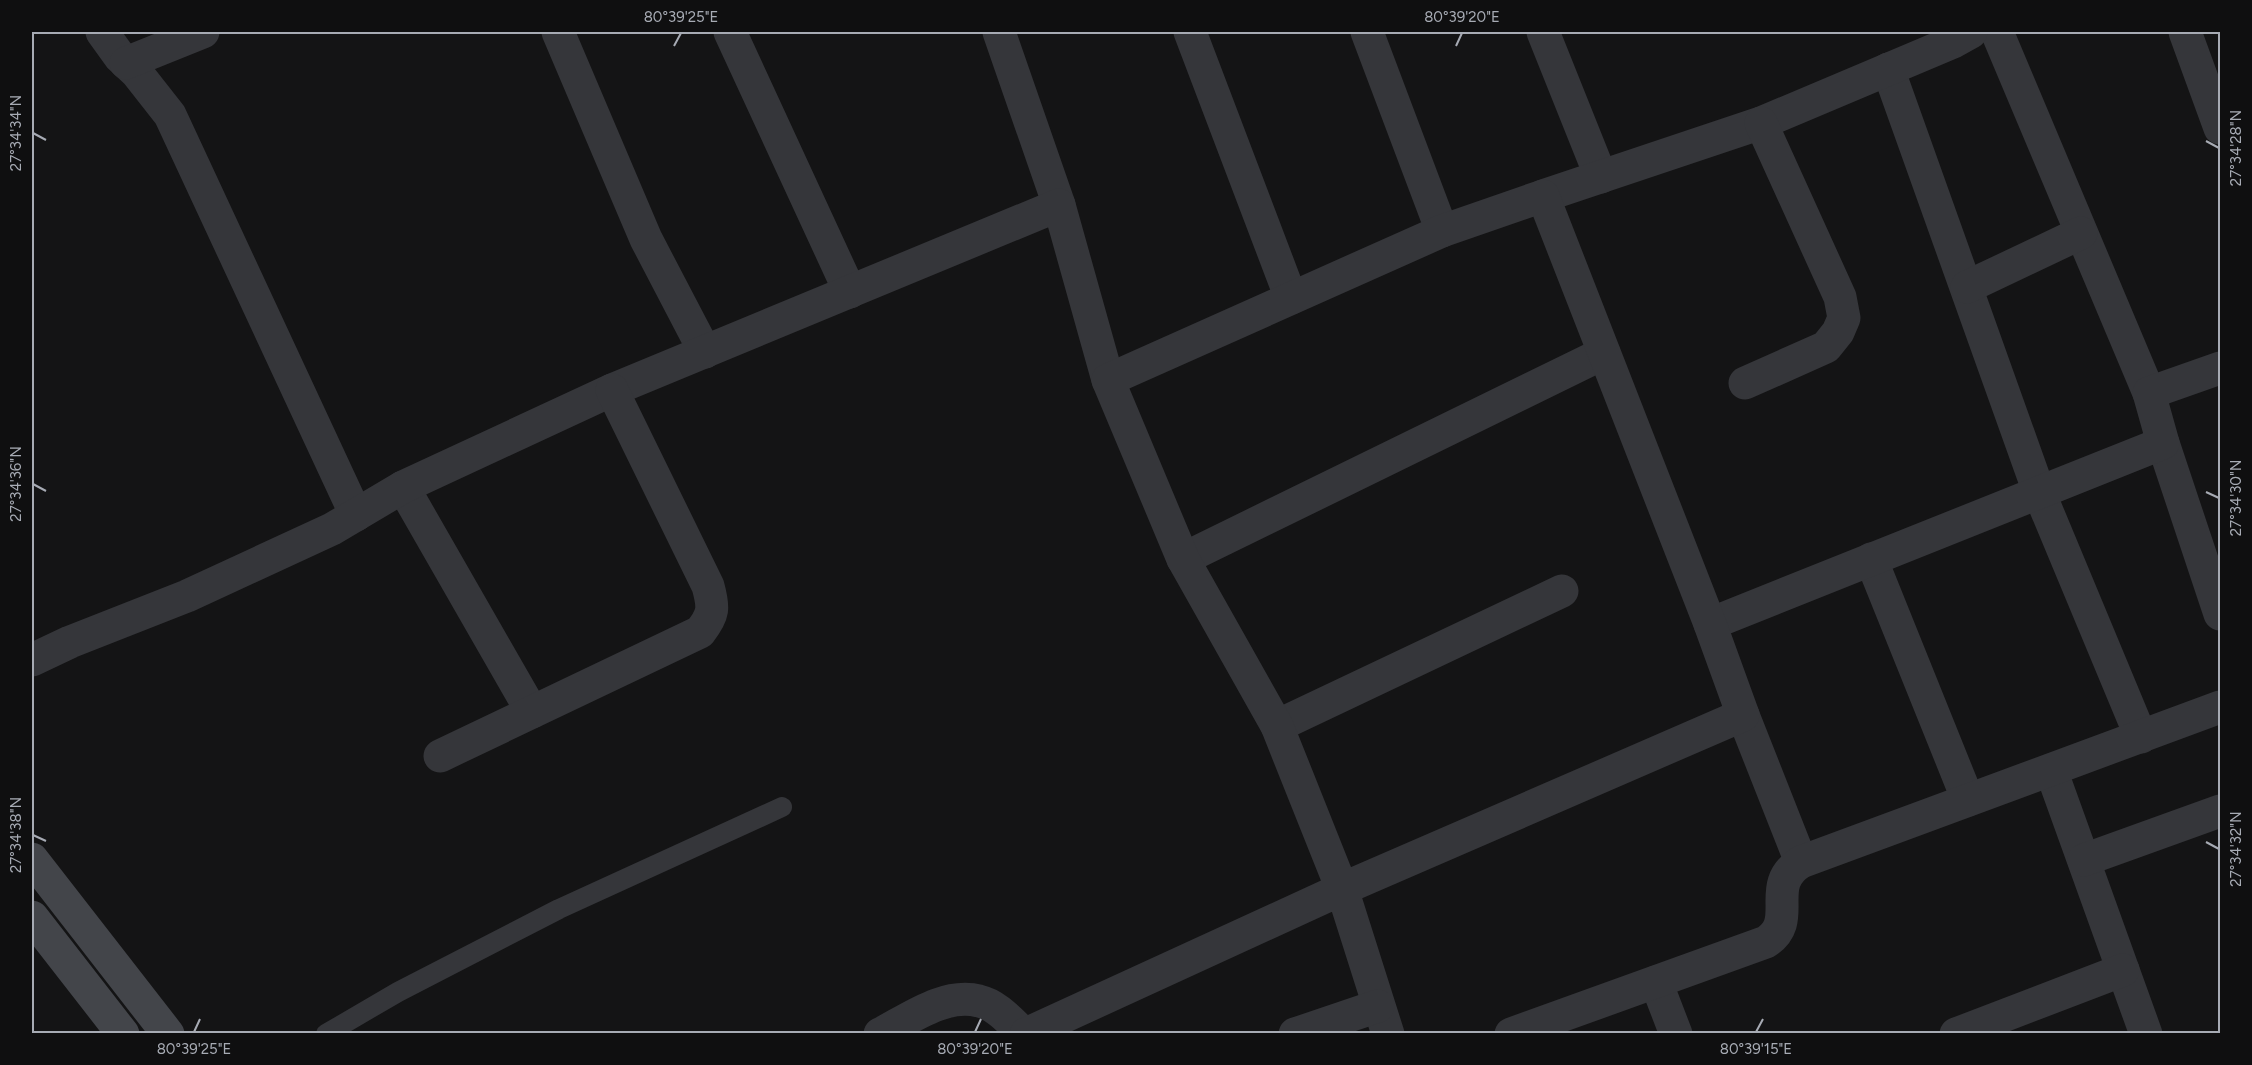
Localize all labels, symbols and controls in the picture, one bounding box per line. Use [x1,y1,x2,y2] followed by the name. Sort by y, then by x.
[644,8,718,26] text: 80°39'25"E
[1424,8,1500,26] text: 80°39'20"E
[7,95,25,171] text: 27°34'34"N
[2227,110,2245,186] text: 27°34'28"N
[7,446,25,522] text: 27°34'36"N
[2227,460,2245,536] text: 27°34'30"N
[7,797,25,873] text: 27°34'38"N
[2227,811,2245,887] text: 27°34'32"N
[157,1040,231,1058] text: 80°39'25"E
[937,1040,1013,1058] text: 80°39'20"E
[1720,1040,1792,1058] text: 80°39'15"E

